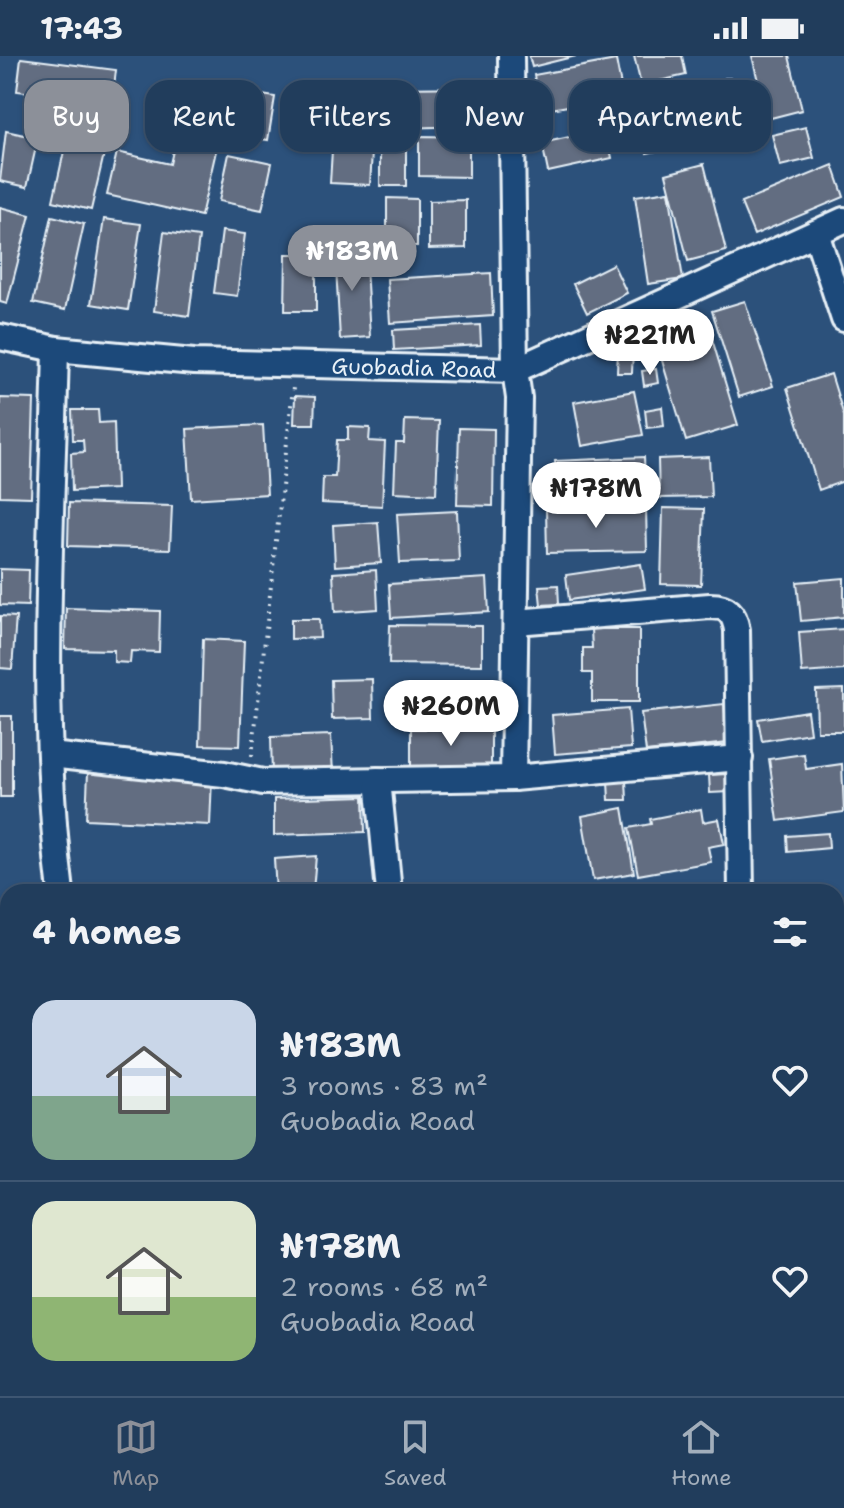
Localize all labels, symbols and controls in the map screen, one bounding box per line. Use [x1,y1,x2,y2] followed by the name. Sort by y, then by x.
[40,8,123,49] text: 17:43
[24,80,129,152] chip: Buy
[145,80,264,152] chip: Rent
[280,80,420,152] chip: Filters
[436,80,553,152] chip: New
[569,80,771,152] chip: Apartment
[296,225,408,293] pin: ₦183M
[306,233,398,268] text: ₦183M
[594,309,706,377] pin: ₦221M
[604,317,696,352] text: ₦221M
[331,351,497,385] street label: Guobadia Road
[540,462,652,530] pin: ₦178M
[550,470,642,505] text: ₦178M
[395,680,507,748] pin: ₦260M
[402,688,500,723] text: ₦260M
[32,909,181,955] text: 4 homes
[768,910,812,954] icon: filters
[280,1022,401,1068] text: ₦183M
[96,1032,192,1128] icon: home
[768,1058,812,1102] icon: heart
[280,1068,488,1103] text: 3 rooms · 83 m²
[280,1103,475,1138] text: Guobadia Road
[280,1223,401,1269] text: ₦178M
[96,1233,192,1329] icon: home
[768,1259,812,1303] icon: heart
[280,1269,488,1304] text: 2 rooms · 68 m²
[280,1304,475,1339] text: Guobadia Road
[112,1415,159,1492] tab: Map
[384,1415,447,1492] tab: Saved
[671,1415,732,1492] tab: Home

